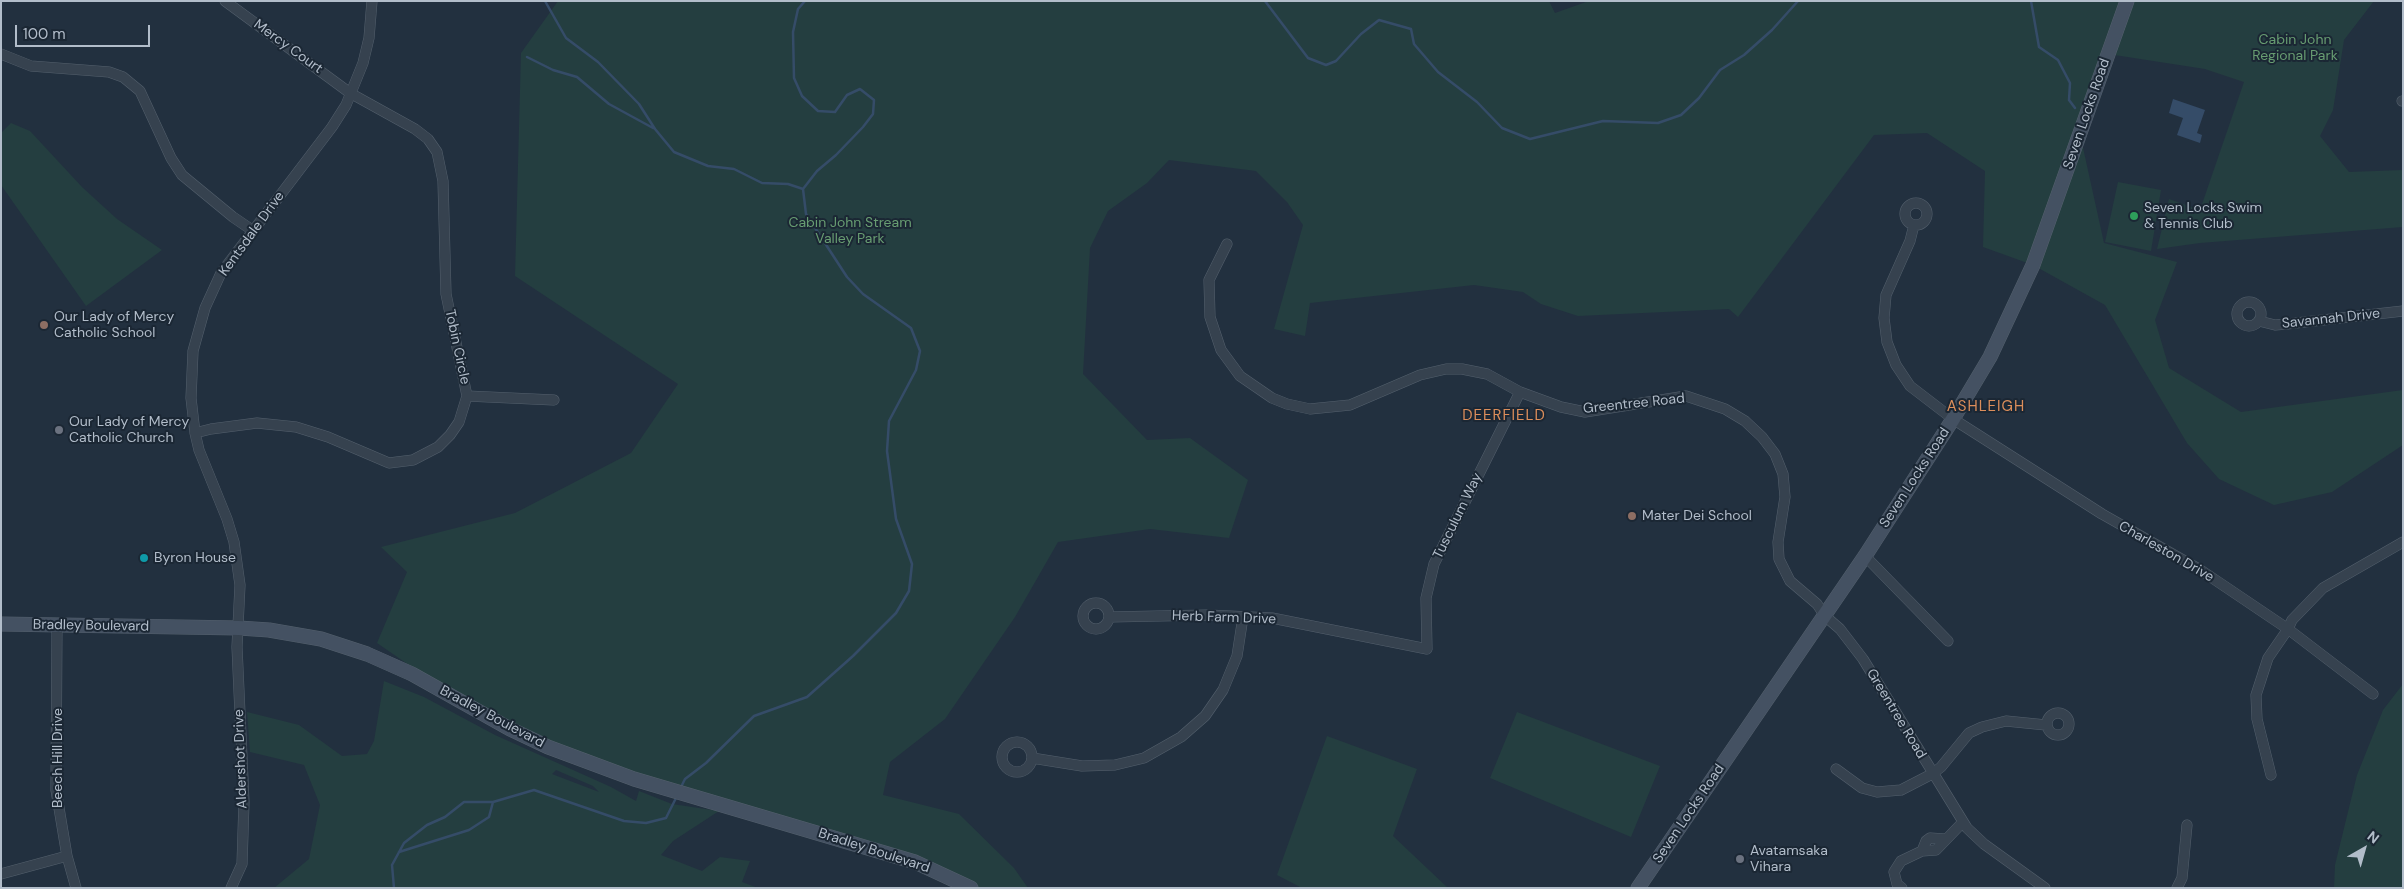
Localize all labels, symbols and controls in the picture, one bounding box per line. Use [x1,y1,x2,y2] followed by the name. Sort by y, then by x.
[18,15,152,47] scale bar
[250,16,326,78] street label: Mercy Court
[23,24,66,44] text: 100 m
[2252,32,2338,64] park label: Cabin John Regional Park
[2060,56,2114,172] street label: Seven Locks Road
[216,188,288,280] street label: Kentsdale Drive
[2144,200,2262,232] place label: Seven Locks Swim & Tennis Club
[2128,210,2140,222] marker: Seven Locks Swim & Tennis Club
[788,215,912,248] park label: Cabin John Stream Valley Park
[2281,305,2381,333] street label: Savannah Drive
[441,308,473,386] street label: Tobin Circle
[54,309,174,342] place label: Our Lady of Mercy Catholic School
[38,319,50,331] marker: Our Lady of Mercy Catholic School
[1582,390,1686,418] street label: Greentree Road
[1946,398,2026,416] district label: ASHLEIGH
[1461,407,1547,425] district label: DEERFIELD
[69,414,189,447] place label: Our Lady of Mercy Catholic Church
[53,424,65,436] marker: Our Lady of Mercy Catholic Church
[1876,425,1954,531] street label: Seven Locks Road
[1430,470,1486,562] street label: Tusculum Way
[1642,508,1752,524] place label: Mater Dei School
[1626,510,1638,522] marker: Mater Dei School
[2115,518,2217,586] street label: Charleston Drive
[154,550,236,566] place label: Byron House
[138,552,150,564] marker: Byron House
[1172,608,1276,628] street label: Herb Farm Drive
[33,617,149,635] street label: Bradley Boulevard
[1863,666,1929,762] street label: Greentree Road
[437,682,547,752] street label: Bradley Boulevard
[50,708,66,808] street label: Beech Hill Drive
[231,709,251,809] street label: Aldershot Drive
[1650,761,1728,867] street label: Seven Locks Road
[2339,824,2389,874] north arrow
[816,825,932,877] street label: Bradley Boulevard
[2364,827,2383,847] text: N
[1750,843,1828,876] place label: Avatamsaka Vihara
[1734,853,1746,865] marker: Avatamsaka Vihara

